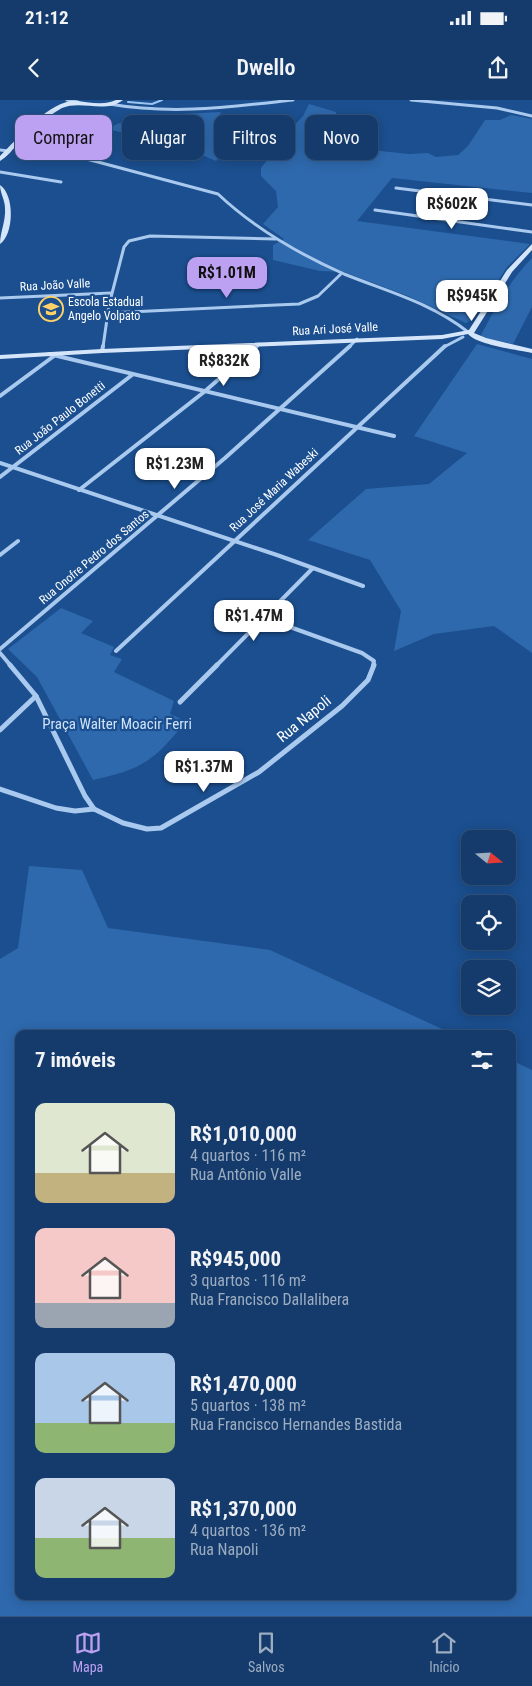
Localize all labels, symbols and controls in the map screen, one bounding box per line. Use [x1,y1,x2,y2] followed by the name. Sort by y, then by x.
[25,6,69,29] text: 21:12
[20,54,48,82] icon: back
[484,54,512,82] icon: share
[237,55,295,80] text: Dwello
[15,115,112,160] chip: Comprar
[122,115,204,160] chip: Alugar
[214,115,295,160] chip: Filtros
[305,115,378,160] chip: Novo
[411,188,493,230] pin: R$602K
[427,194,477,213] text: R$602K
[181,256,273,299] pin: R$1.01M
[198,263,256,282] text: R$1.01M
[20,276,91,294] street label: Rua João Valle
[431,280,513,322] pin: R$945K
[447,286,497,305] text: R$945K
[68,295,143,323] place label: Escola Estadual Angelo Volpato
[38,296,64,322] school or university icon: Escola Estadual Angelo Volpato
[292,320,379,338] street label: Rua Ari José Valle
[183,344,265,387] pin: R$832K
[199,351,249,370] text: R$832K
[12,378,108,458] street label: Rua João Paulo Bonetti
[227,445,321,535] street label: Rua José Maria Wabeski
[129,448,221,490] pin: R$1.23M
[146,454,204,473] text: R$1.23M
[36,507,152,607] street label: Rua Onofre Pedro dos Santos
[208,600,300,642] pin: R$1.47M
[225,606,283,625] text: R$1.47M
[273,692,335,746] street label: Rua Napoli
[42,715,192,733] park label: Praça Walter Moacir Ferri
[158,750,250,793] pin: R$1.37M
[175,757,233,776] text: R$1.37M
[461,830,516,885] north arrow
[461,830,516,1015] map controls
[461,895,516,950] button: locate
[461,960,516,1015] button: layers
[468,1046,496,1074] icon: filters
[35,1048,116,1072] text: 7 imóveis
[190,1122,297,1146] text: R$1,010,000
[75,1123,135,1183] icon: home
[190,1146,306,1165] text: 4 quartos · 116 m²
[190,1165,301,1184] text: Rua Antônio Valle
[190,1247,281,1271] text: R$945,000
[75,1248,135,1308] icon: home
[190,1271,306,1290] text: 3 quartos · 116 m²
[190,1290,349,1309] text: Rua Francisco Dallalibera
[190,1372,297,1396] text: R$1,470,000
[75,1373,135,1433] icon: home
[190,1396,306,1415] text: 5 quartos · 138 m²
[190,1415,402,1434] text: Rua Francisco Hernandes Bastida
[190,1497,297,1521] text: R$1,370,000
[75,1498,135,1558] icon: home
[190,1521,306,1540] text: 4 quartos · 136 m²
[190,1540,258,1559] text: Rua Napoli
[72,1629,103,1675] tab: Mapa
[248,1629,285,1675] tab: Salvos
[429,1629,460,1675] tab: Início

